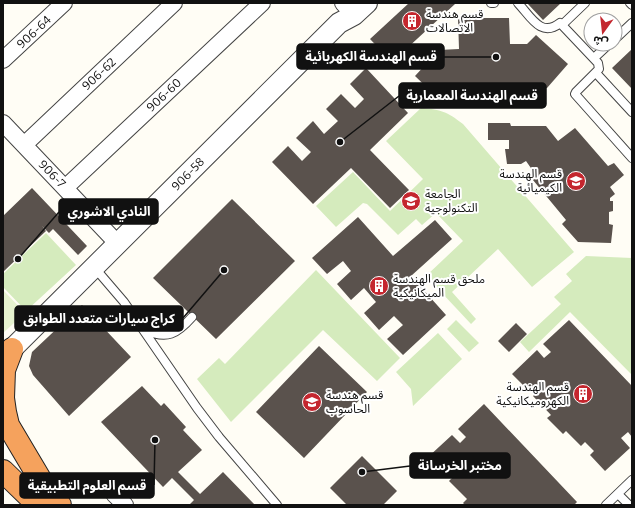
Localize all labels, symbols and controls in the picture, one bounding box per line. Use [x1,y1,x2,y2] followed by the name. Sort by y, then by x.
[426,7,483,35] place label: قسم هندسة الاتصالات
[401,10,423,32] building icon: قسم هندسة الاتصالات
[583,12,623,52] north arrow
[14,13,54,51] street label: 906-64
[592,33,610,49] text: ش
[297,44,444,69] callout: قسم الهندسة الكهربائية
[305,49,437,67] text: قسم الهندسة الكهربائية
[79,55,119,93] street label: 906-62
[144,76,184,114] street label: 906-60
[399,83,546,108] callout: قسم الهندسة المعمارية
[406,88,538,106] text: قسم الهندسة المعمارية
[169,155,207,193] street label: 906-58
[36,157,68,191] street label: 906-7
[499,167,562,195] place label: قسم الهندسة الكيميائية
[565,170,587,192] school or university icon: قسم الهندسة الكيميائية
[425,187,478,215] place label: الجامعة التكنولوجية
[400,190,422,212] school or university icon: الجامعة التكنولوجية
[59,199,158,224] callout: النادي الاشوري
[67,204,151,222] text: النادي الاشوري
[393,272,485,300] place label: ملحق قسم الهندسة الميكانيكية
[368,275,390,297] building icon: ملحق قسم الهندسة الميكانيكية
[15,306,183,331] callout: كراج سيارات متعدد الطوابق
[23,311,175,328] text: كراج سيارات متعدد الطوابق
[496,380,569,408] place label: قسم الهندسة الكهروميكانيكية
[572,383,594,405] building icon: قسم الهندسة الكهروميكانيكية
[326,388,383,416] place label: قسم هندسة الحاسوب
[301,391,323,413] school or university icon: قسم هندسة الحاسوب
[410,453,510,478] callout: مختبر الخرسانة
[418,458,502,473] text: مختبر الخرسانة
[20,473,154,498] callout: قسم العلوم التطبيقية
[28,478,147,496] text: قسم العلوم التطبيقية

